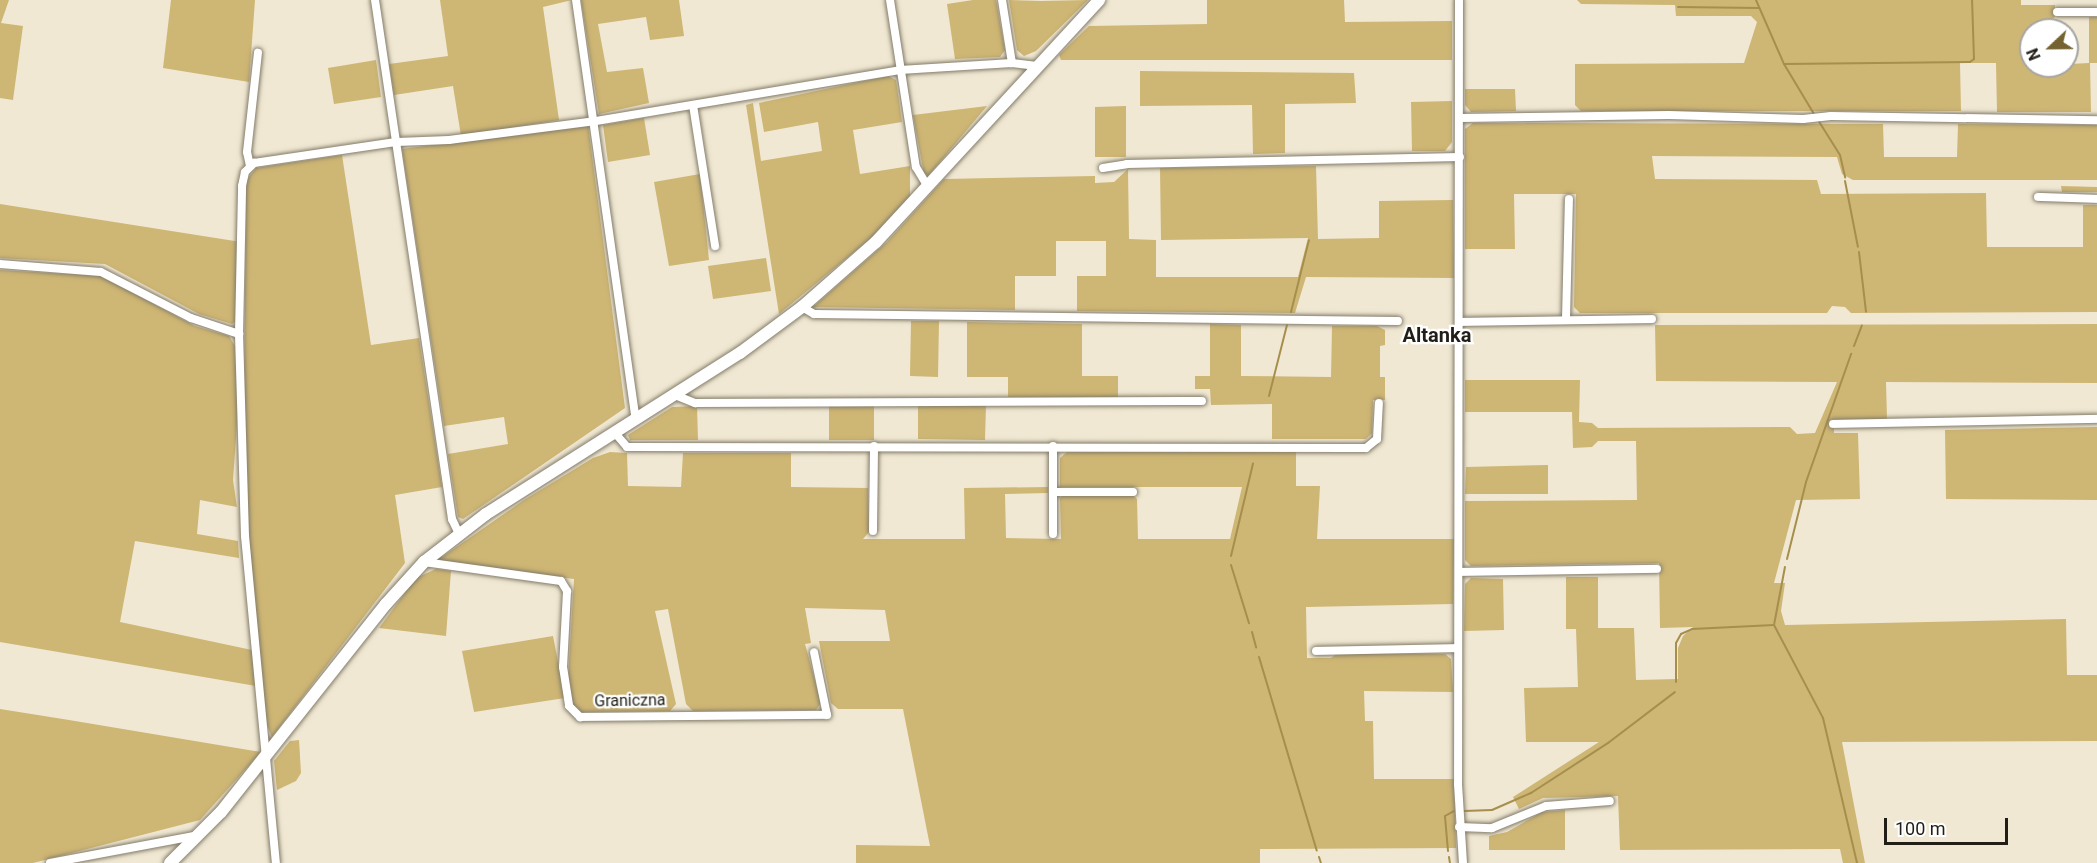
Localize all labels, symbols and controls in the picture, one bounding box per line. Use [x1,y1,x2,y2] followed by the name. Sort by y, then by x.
[2019,18,2079,78] north arrow
[2023,45,2045,63] text: N
[1403,323,1471,347] district label: Altanka
[594,691,666,711] street label: Graniczna
[1887,806,2012,844] scale bar
[1895,818,1946,839] text: 100 m

